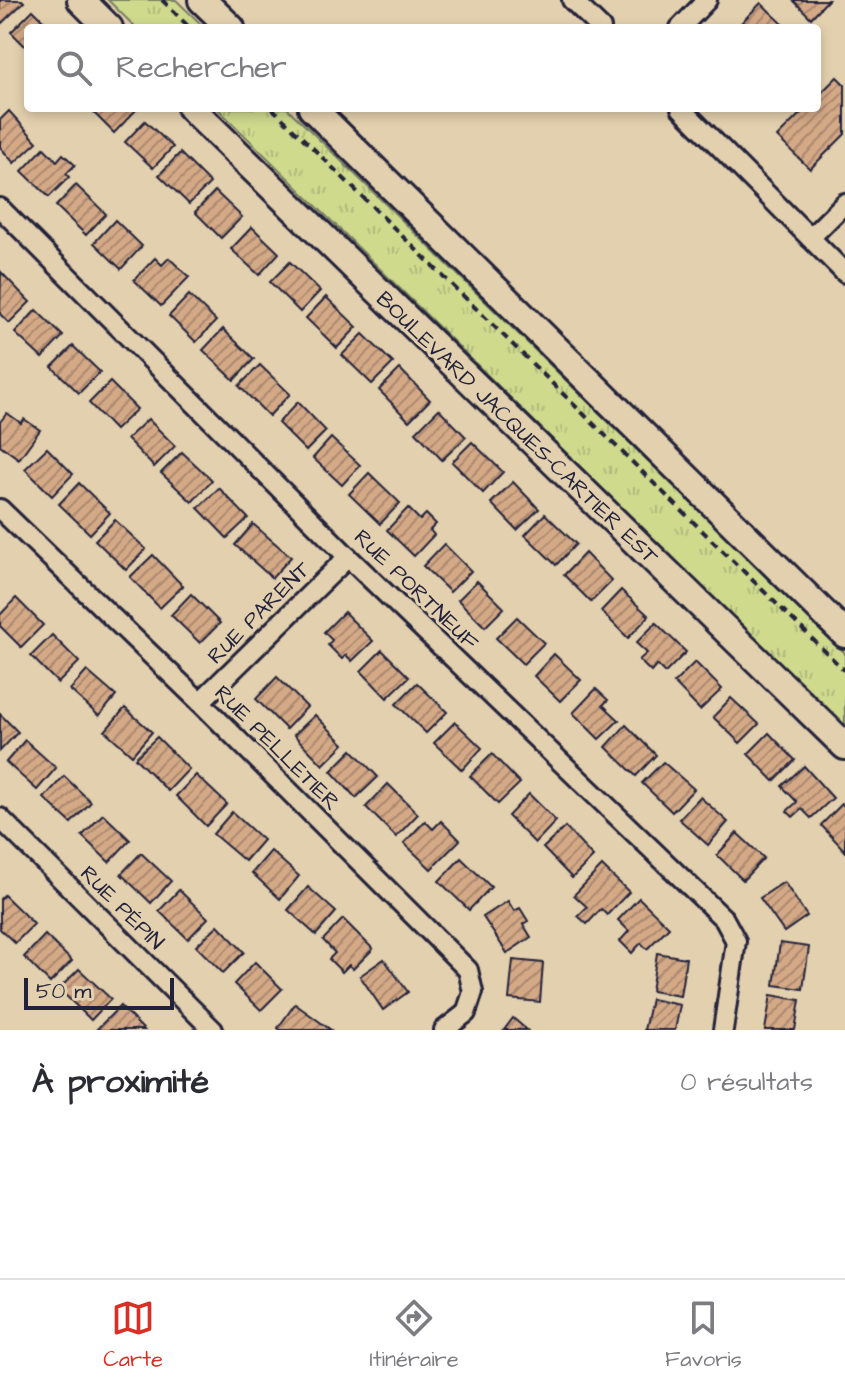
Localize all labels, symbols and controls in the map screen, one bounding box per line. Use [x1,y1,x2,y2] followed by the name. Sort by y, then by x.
[24,24,821,112] search box
[52,46,96,90] icon: search
[116,47,287,89] text: Rechercher
[369,284,665,572] street label: BOULEVARD JACQUES-CARTIER EST
[347,523,486,658] street label: RUE PORTNEUF
[201,554,318,671] street label: RUE PARENT
[207,678,347,818] street label: RUE PELLETIER
[73,859,171,957] street label: RUE PÉPIN
[24,974,174,1010] scale bar
[36,976,91,1007] text: 50 m
[32,1058,209,1106] text: À proximité
[680,1064,813,1100] text: 0 résultats
[103,1296,163,1375] tab: Carte
[369,1296,459,1375] tab: Itinéraire
[665,1296,742,1375] tab: Favoris

